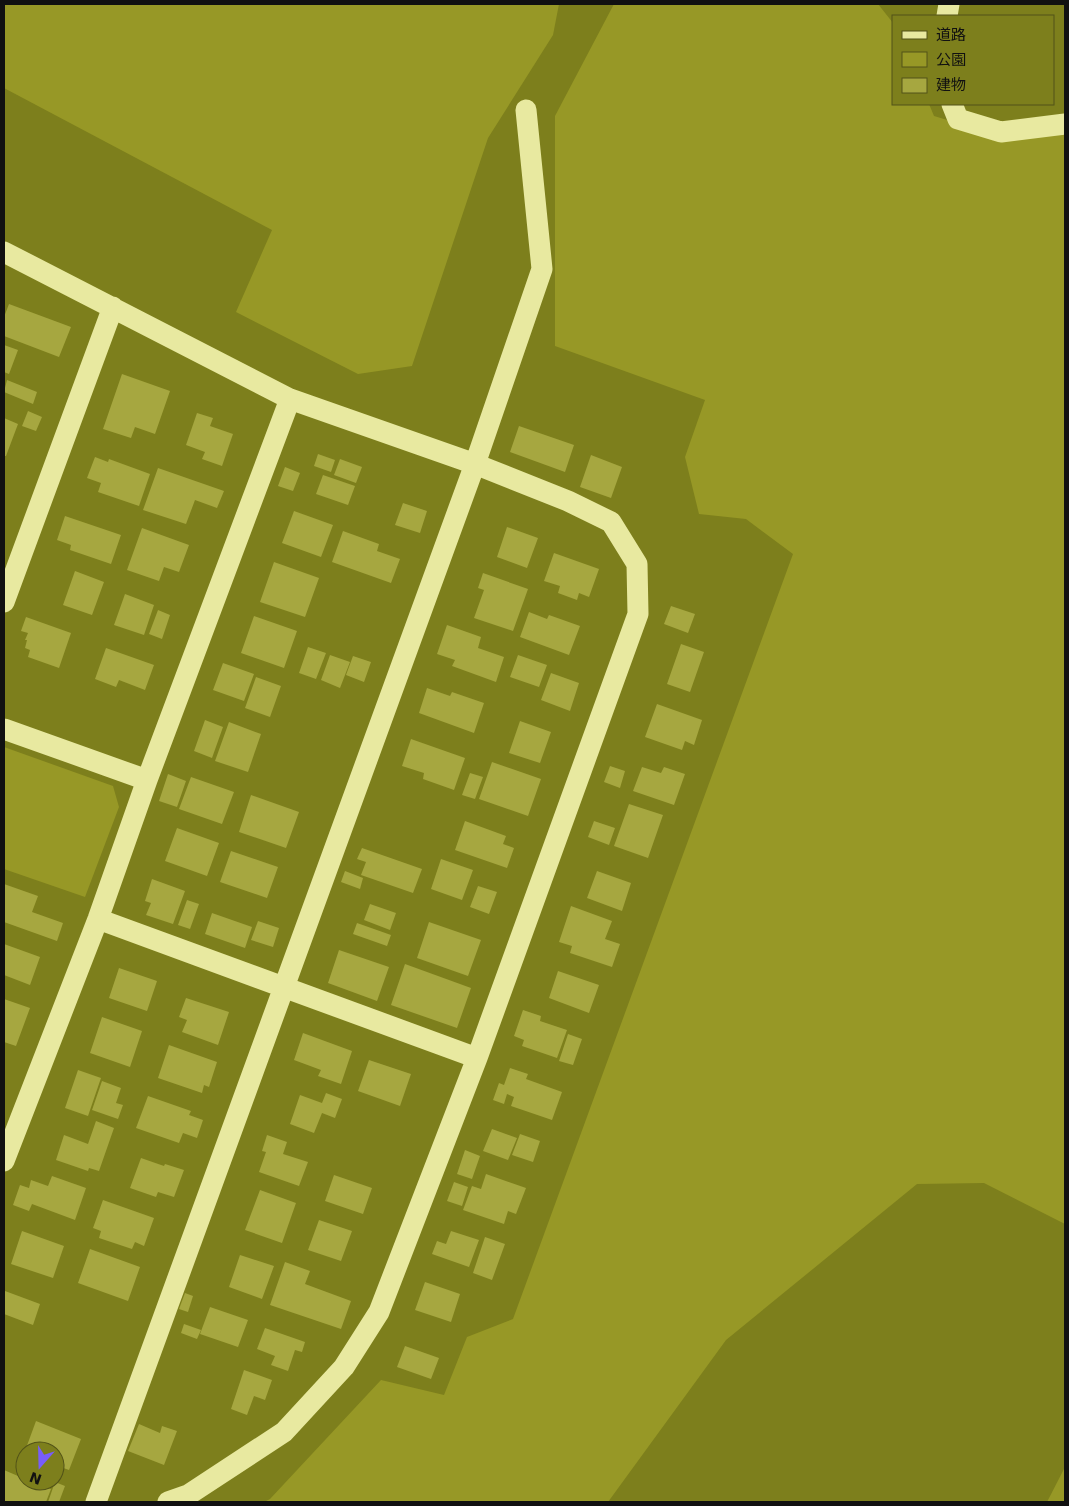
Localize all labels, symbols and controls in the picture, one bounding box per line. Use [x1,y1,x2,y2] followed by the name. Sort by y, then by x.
[892,15,1054,105] legend
[936,26,966,44] text: 道路
[936,51,966,69] text: 公園
[936,76,966,94] text: 建物
[15,1441,65,1491] north arrow
[27,1469,44,1488] text: N

